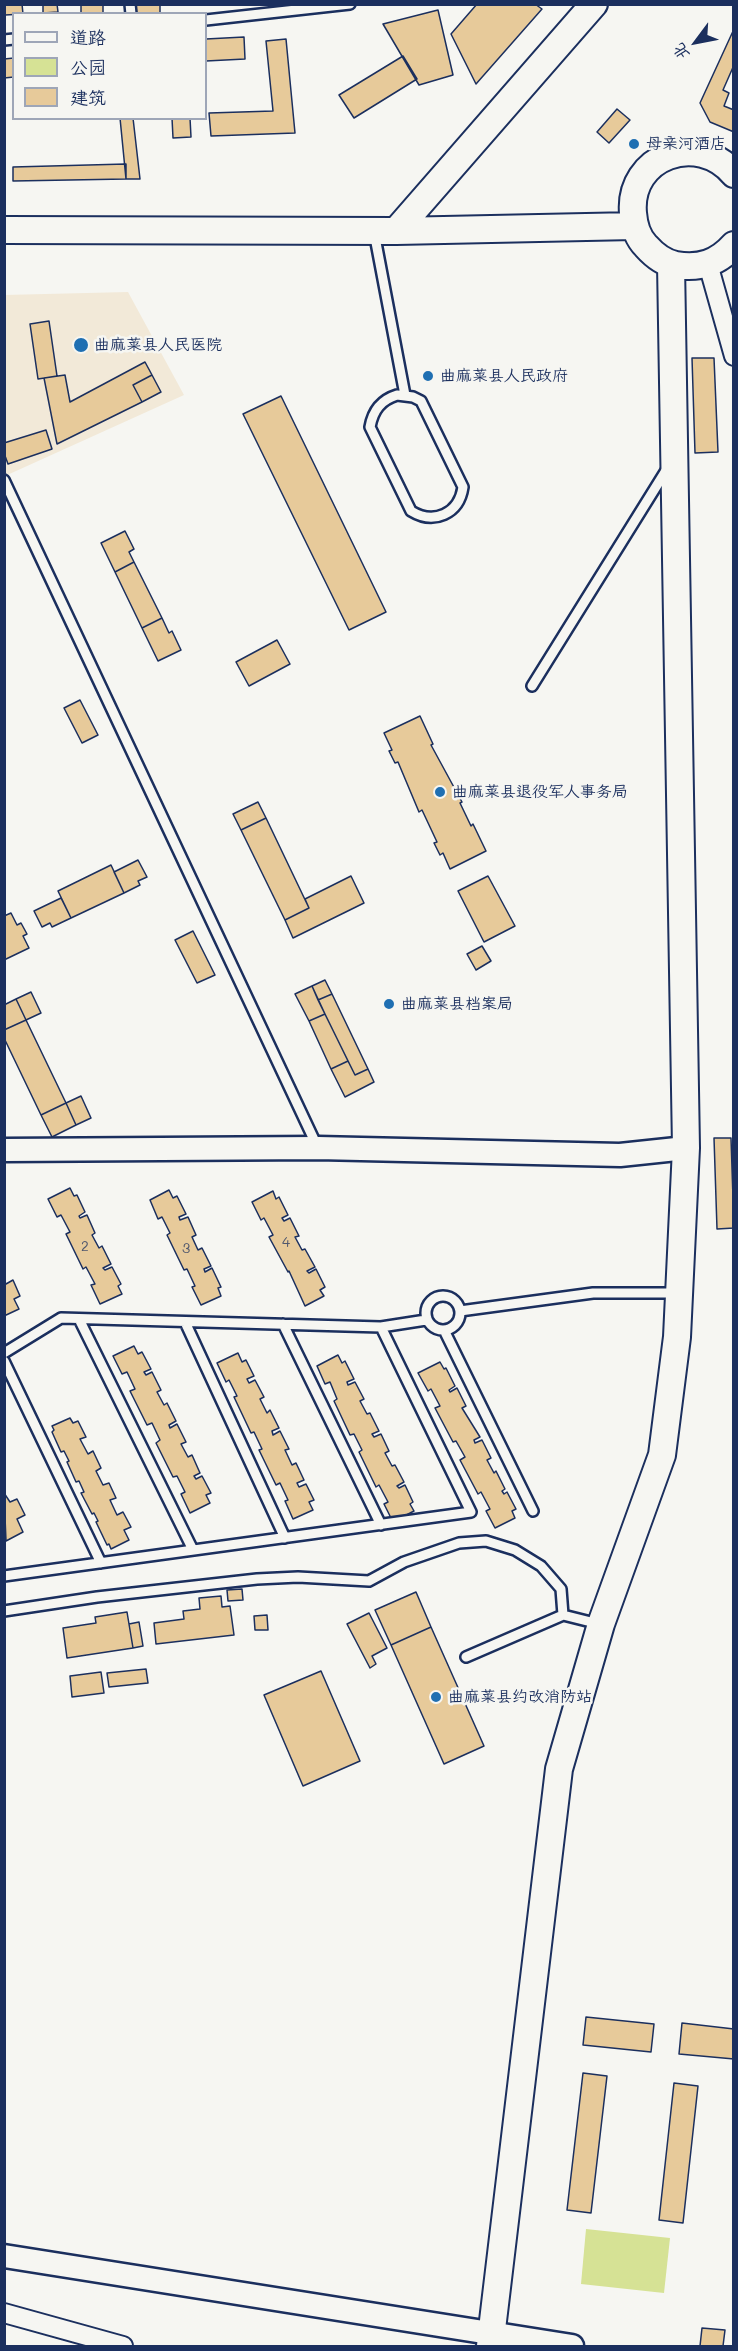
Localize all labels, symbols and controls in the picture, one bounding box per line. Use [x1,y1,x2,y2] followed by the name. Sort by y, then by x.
[12,12,207,120] legend
[666,12,726,72] north arrow
[70,25,106,49] text: 道路
[667,39,693,64] text: 北
[70,55,106,79] text: 公园
[70,85,106,109] text: 建筑
[646,134,726,154] place label: 母亲河酒店
[627,137,641,151] marker: 母亲河酒店
[94,335,222,355] place label: 曲麻莱县人民医院
[72,336,90,354] marker: 曲麻莱县人民医院
[440,366,568,386] place label: 曲麻莱县人民政府
[421,369,435,383] marker: 曲麻莱县人民政府
[452,782,628,802] place label: 曲麻莱县退役军人事务局
[433,785,447,799] marker: 曲麻莱县退役军人事务局
[401,994,513,1014] place label: 曲麻莱县档案局
[382,997,396,1011] marker: 曲麻莱县档案局
[282,1235,290,1251] house number: 4
[81,1239,89,1255] house number: 2
[182,1241,190,1257] house number: 3
[448,1687,592,1707] place label: 曲麻莱县约改消防站
[429,1690,443,1704] marker: 曲麻莱县约改消防站

